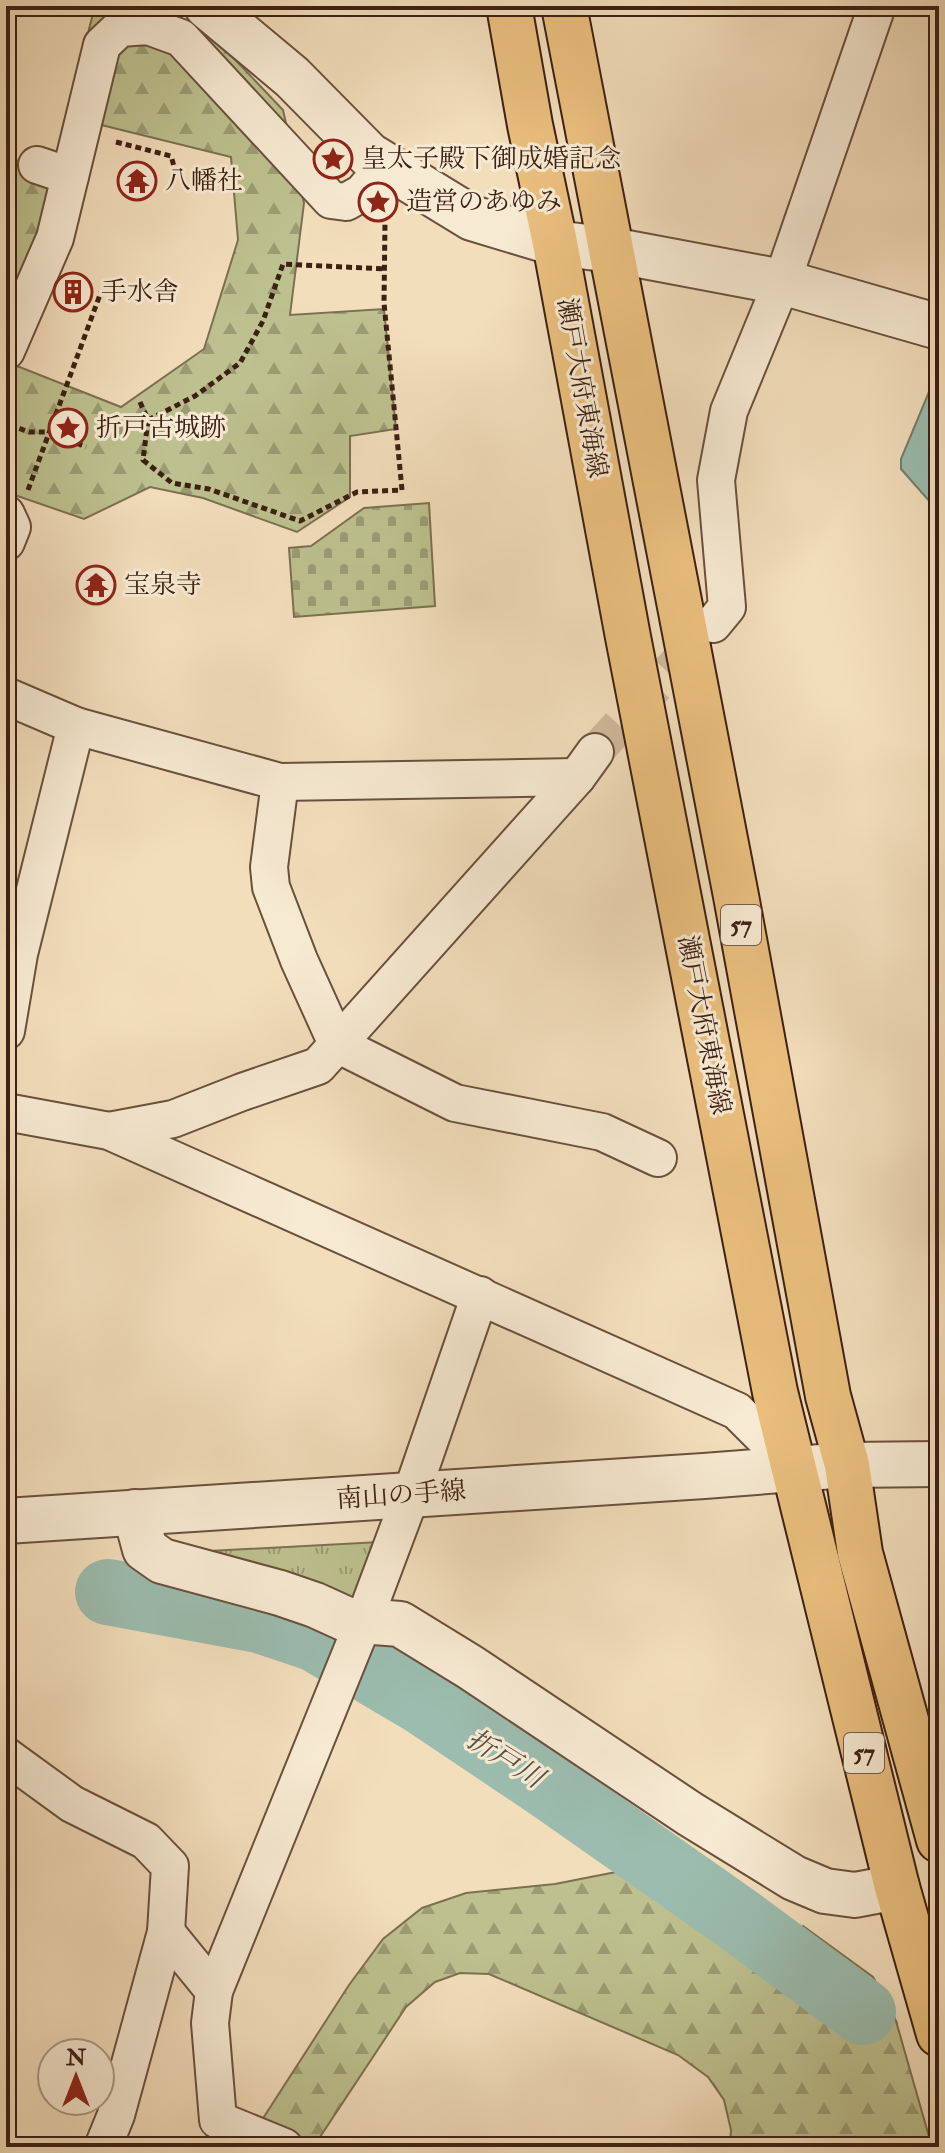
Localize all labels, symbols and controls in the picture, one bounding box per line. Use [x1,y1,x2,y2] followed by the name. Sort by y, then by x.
[312,138,354,180] place icon: 皇太子殿下御成婚記念
[361,143,621,175] place label: 皇太子殿下御成婚記念
[116,160,158,202] temple icon: 八幡社
[165,165,243,197] place label: 八幡社
[357,181,399,223] place icon: 造営のあゆみ
[406,186,562,218] place label: 造営のあゆみ
[52,271,94,313] building icon: 手水舎
[101,276,179,308] place label: 手水舎
[550,296,614,480] street label: 瀬戸大府東海線
[47,407,89,449] place icon: 折戸古城跡
[96,412,226,444] place label: 折戸古城跡
[75,564,117,606] temple icon: 宝泉寺
[124,569,202,601] place label: 宝泉寺
[721,905,761,945] road number: 57
[671,933,737,1117] street label: 瀬戸大府東海線
[335,1475,467,1515] street label: 南山の手線
[460,1722,552,1798] water label: 折戸川
[844,1733,884,1773] road number: 57
[36,2037,116,2117] north arrow
[65,2044,86,2072] text: N

